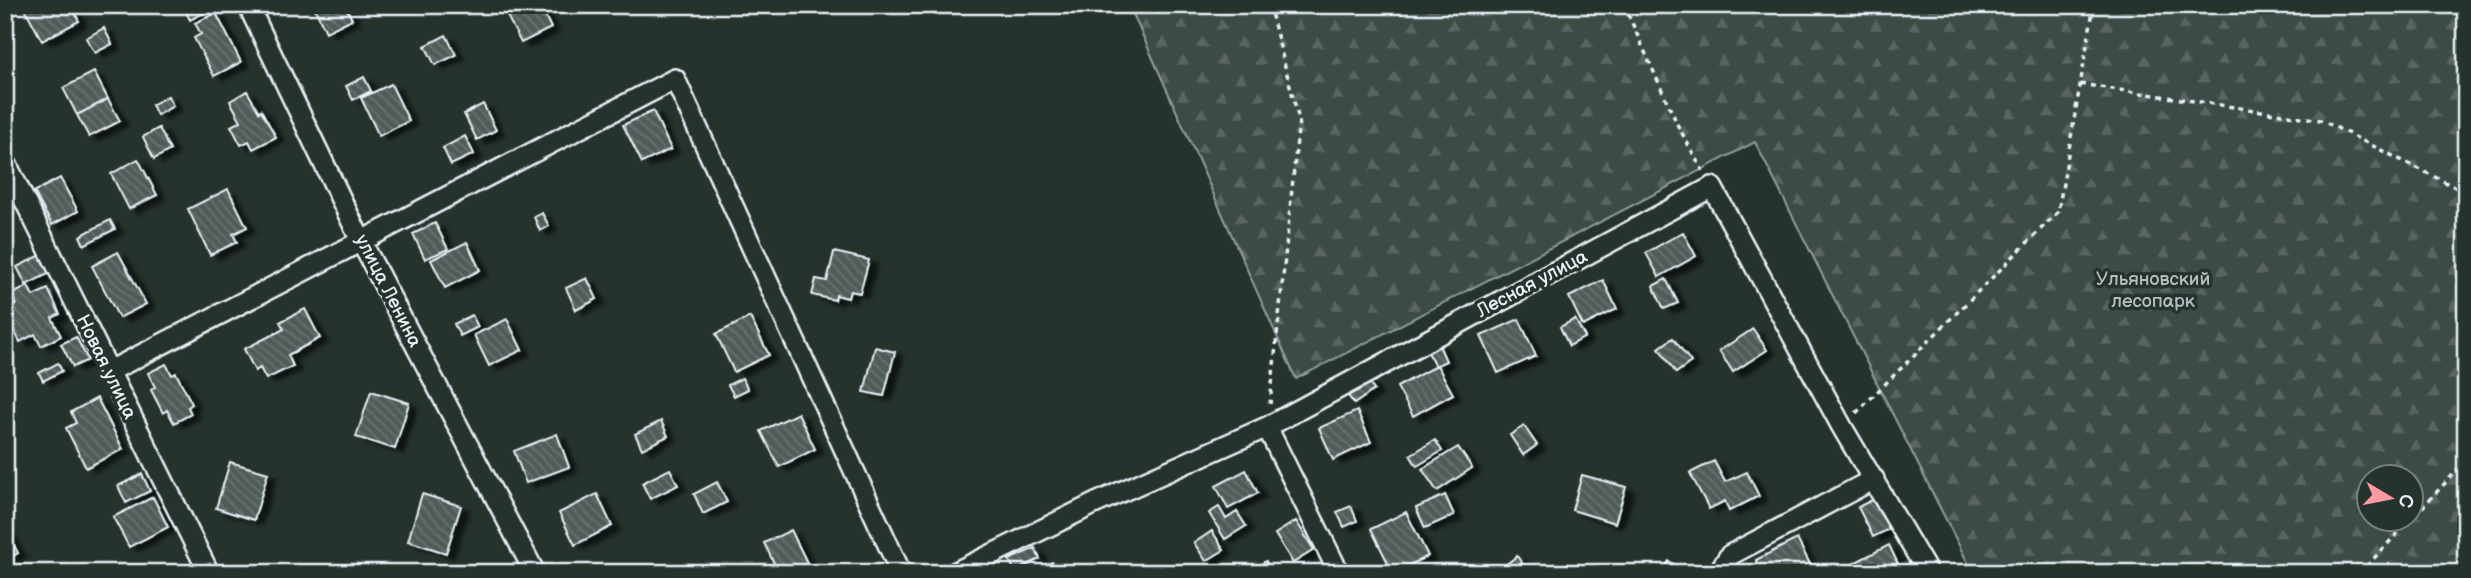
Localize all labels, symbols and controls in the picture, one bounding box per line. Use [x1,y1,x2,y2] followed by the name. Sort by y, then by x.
[350,231,426,351] street label: улица Ленина
[1472,245,1591,323] street label: Лесная улица
[2096,268,2210,313] park label: Ульяновский лесопарк
[71,311,141,423] street label: Новая улица
[2356,462,2426,532] north arrow
[2393,492,2418,509] text: С

